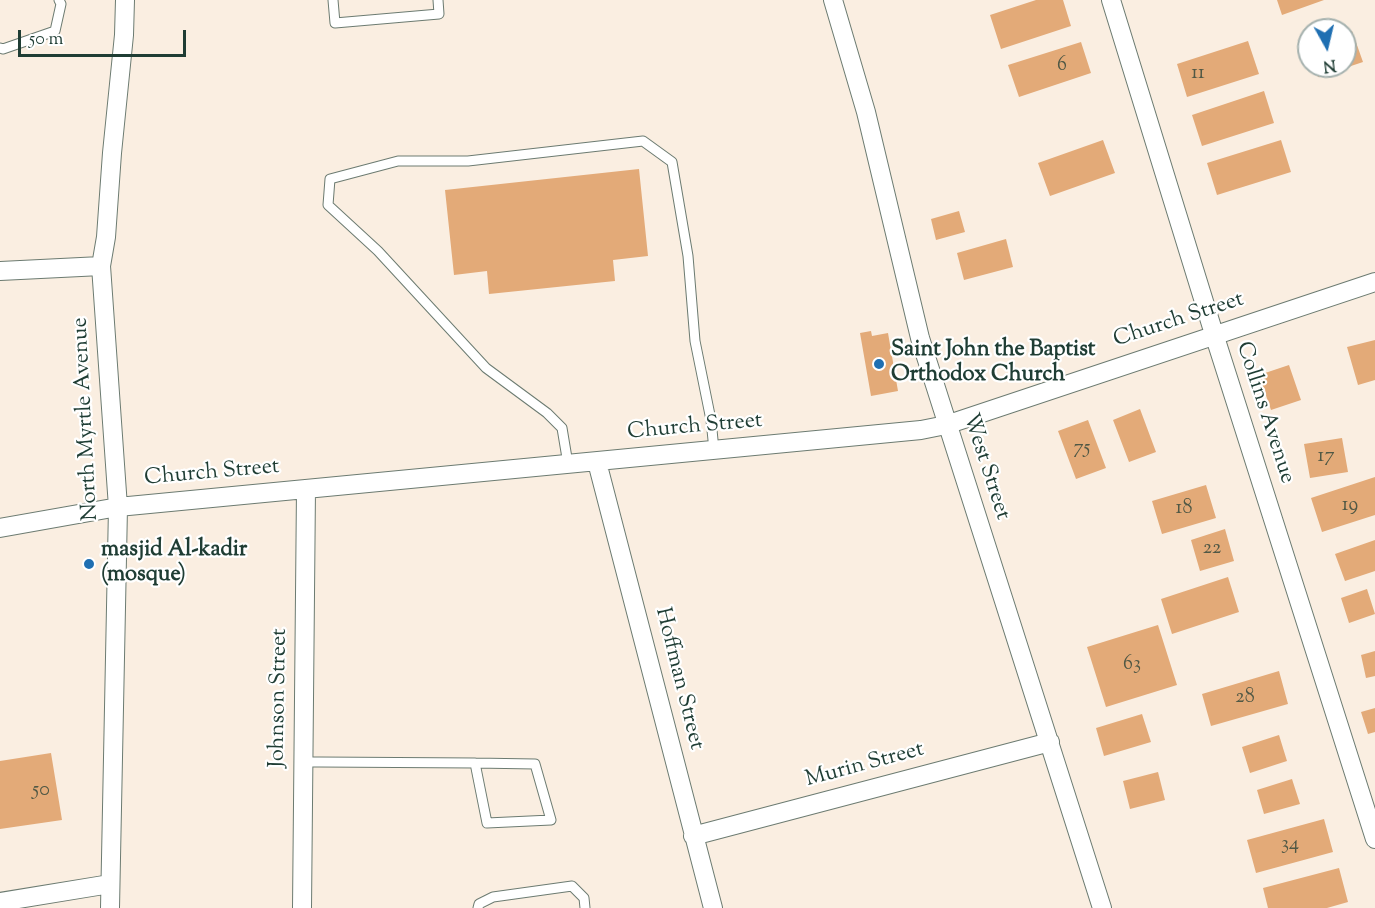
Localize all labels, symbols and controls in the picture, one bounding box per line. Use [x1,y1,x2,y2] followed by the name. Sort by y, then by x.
[21,18,189,56] scale bar
[1297,18,1357,78] north arrow
[29,27,63,53] text: 50 m
[1321,52,1337,77] text: N
[1057,55,1067,79] house number: 6
[1191,63,1205,87] house number: 11
[1110,287,1248,355] street label: Church Street
[68,317,106,521] street label: North Myrtle Avenue
[891,338,1095,390] place label: Saint John the Baptist Orthodox Church
[1229,339,1299,487] street label: Collins Avenue
[872,357,886,371] marker: Saint John the Baptist Orthodox Church
[626,409,764,447] street label: Church Street
[955,411,1015,523] street label: West Street
[1074,438,1090,462] house number: 75
[1318,446,1334,470] house number: 17
[143,455,281,493] street label: Church Street
[1342,495,1358,519] house number: 19
[1176,498,1192,522] house number: 18
[101,538,247,590] place label: masjid Al-kadir (mosque)
[1203,538,1221,562] house number: 22
[82,557,96,571] marker: masjid Al-kadir (mosque)
[648,605,708,753] street label: Hoffman Street
[266,628,294,768] street label: Johnson Street
[1123,654,1141,678] house number: 63
[1235,687,1255,711] house number: 28
[803,738,927,794] street label: Murin Street
[32,780,50,804] house number: 50
[1281,834,1299,858] house number: 34

